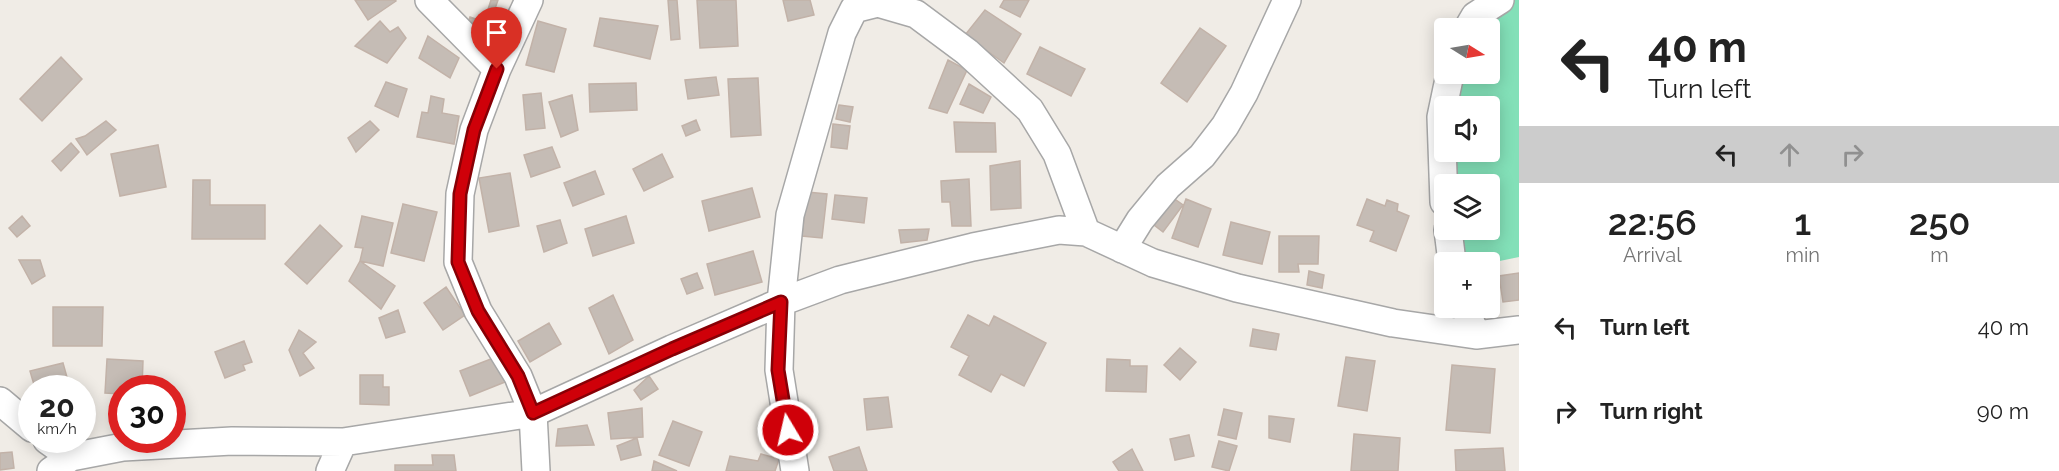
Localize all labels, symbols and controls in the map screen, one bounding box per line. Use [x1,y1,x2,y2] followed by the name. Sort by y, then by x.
[471,7,522,69] pin
[480,16,513,49] icon: arrive
[1434,18,1500,84] north arrow
[1434,18,1500,318] map controls
[1648,23,1747,72] text: 40 m
[1549,24,1627,102] icon: left
[1648,73,1751,104] text: Turn left
[1434,96,1500,162] button: sound
[1710,138,1743,171] icon: left
[1773,138,1806,171] icon: ahead
[1836,138,1869,171] icon: right
[1434,174,1500,240] button: layers
[1608,201,1697,243] text: 22:56
[1794,201,1811,243] text: 1
[1909,201,1970,243] text: 250
[1623,243,1682,267] text: Arrival
[1786,243,1820,267] text: min
[1930,243,1949,267] text: m
[1434,252,1500,318] button: +
[1549,311,1582,344] icon: left
[1600,314,1690,340] text: Turn left
[1978,314,2029,340] text: 40 m
[108,375,186,453] speed limit sign: 30
[39,389,75,424] text: 20
[1549,395,1582,428] icon: right
[756,398,820,462] position arrow
[1600,398,1703,424] text: Turn right
[1977,398,2029,424] text: 90 m
[37,420,77,438] text: km/h

